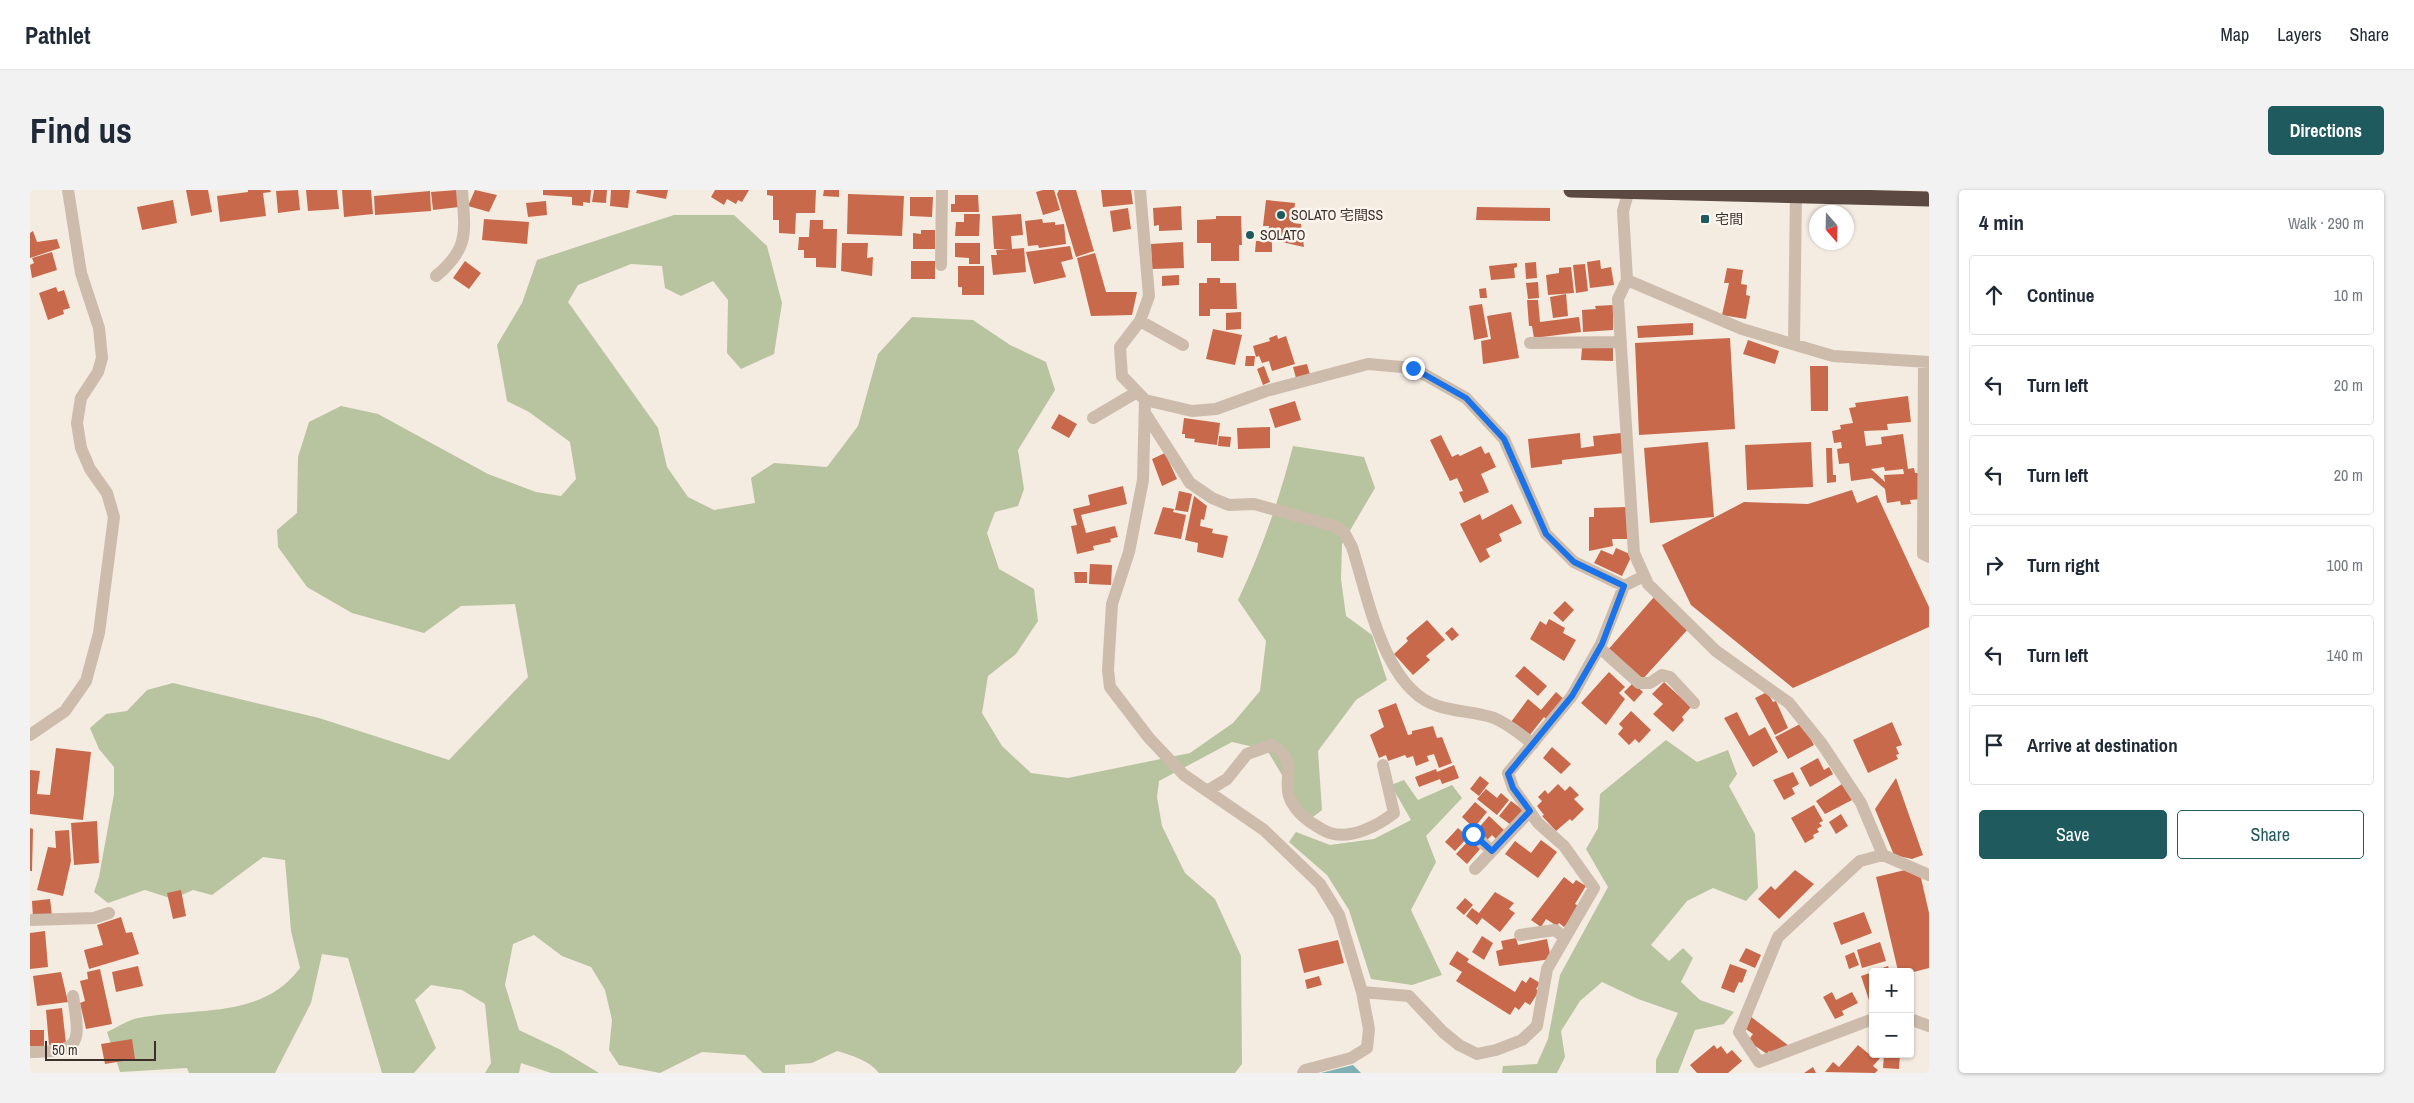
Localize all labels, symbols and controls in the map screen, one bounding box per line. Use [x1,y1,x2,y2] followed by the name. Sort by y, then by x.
[25,19,91,51] text: Pathlet
[2221,22,2249,47] text: Map
[2277,22,2322,47] text: Layers
[2350,22,2389,47] text: Share
[2268,106,2384,155] button: Directions
[30,107,132,154] text: Find us
[1809,205,1854,250] north arrow
[1291,206,1383,224] place label: SOLATO 宅間SS
[1979,208,2024,237] text: 4 min
[1275,209,1287,221] marker: SOLATO 宅間SS
[1715,210,1743,228] place label: 宅間
[2288,212,2364,234] text: Walk · 290 m
[1699,213,1711,225] marker: 宅間
[1260,226,1306,244] place label: SOLATO
[1244,229,1256,241] marker: SOLATO
[1980,281,2008,309] icon: ahead
[2027,282,2095,308] text: Continue
[2334,284,2363,306] text: 10 m
[1402,357,1425,380] route end
[1980,371,2008,399] icon: left
[2027,372,2088,398] text: Turn left
[2334,374,2363,396] text: 20 m
[1980,461,2008,489] icon: left
[2027,462,2088,488] text: Turn left
[2334,464,2363,486] text: 20 m
[1980,551,2008,579] icon: right
[2027,552,2099,578] text: Turn right
[2327,554,2363,576] text: 100 m
[1980,641,2008,669] icon: left
[2027,642,2088,668] text: Turn left
[2327,644,2363,666] text: 140 m
[1980,731,2008,759] icon: arrive
[2027,732,2178,758] text: Arrive at destination
[1979,810,2167,859] button: Save
[2177,810,2364,859] button: Share
[1462,823,1485,846] route start
[1869,968,1914,1058] map controls
[1869,968,1914,1013] button: +
[1869,1013,1914,1058] button: −
[45,1038,156,1061] scale bar
[52,1041,78,1059] text: 50 m

